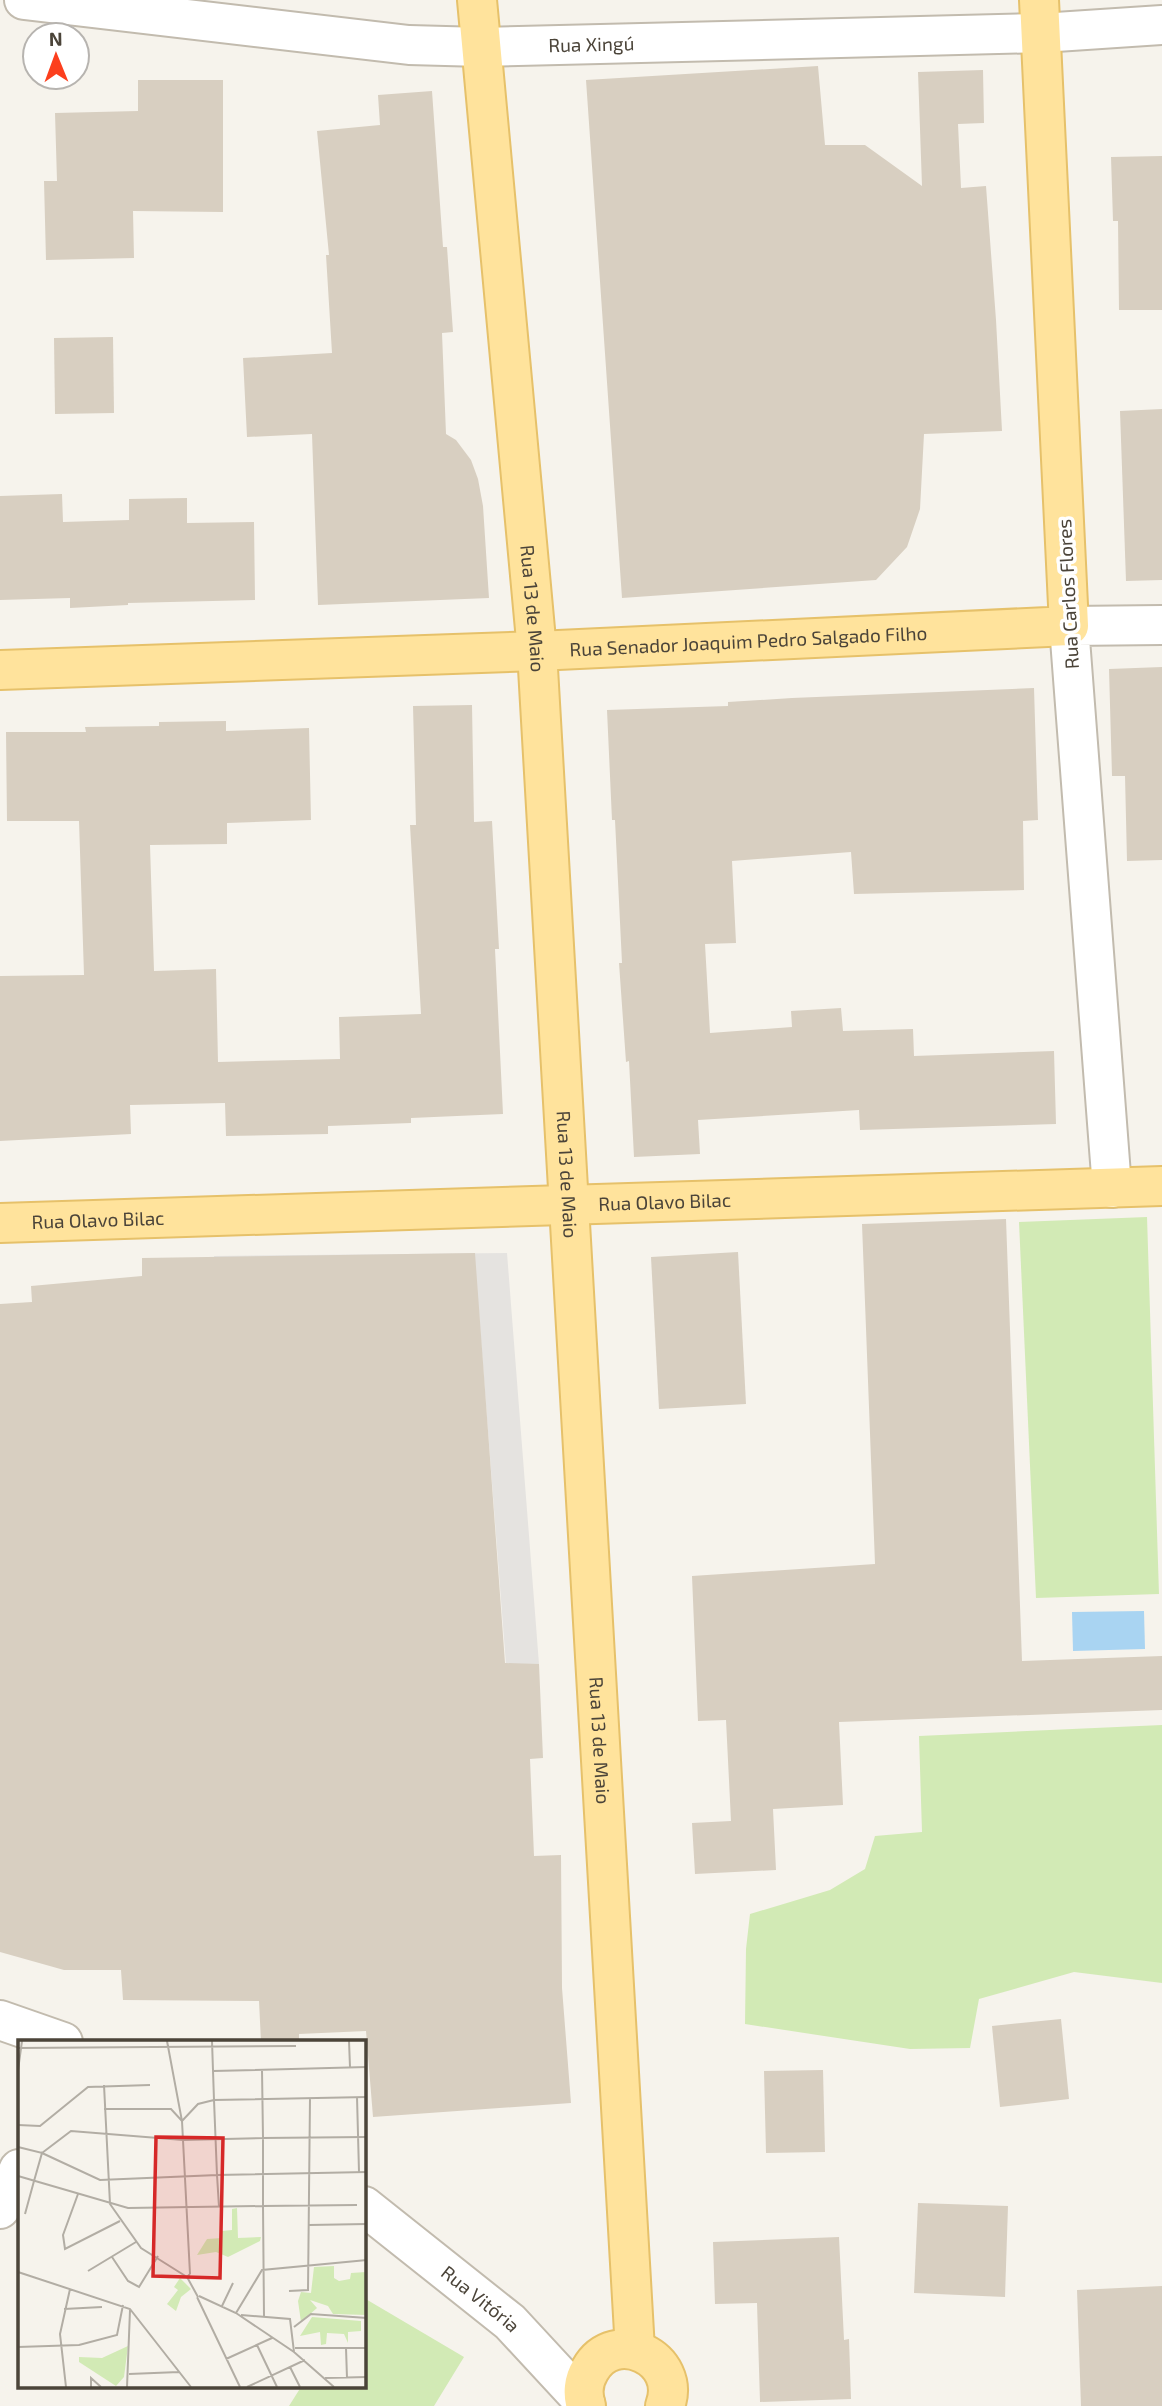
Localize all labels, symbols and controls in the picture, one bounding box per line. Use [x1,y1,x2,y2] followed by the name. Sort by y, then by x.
[21,21,91,91] north arrow
[49,27,63,50] text: N
[548,31,635,56] street label: Rua Xingú
[1052,518,1083,670] street label: Rua Carlos Flores
[516,544,550,673] street label: Rua 13 de Maio
[569,621,928,660] street label: Rua Senador Joaquim Pedro Salgado Filho
[553,1110,583,1239] street label: Rua 13 de Maio
[598,1188,731,1215] street label: Rua Olavo Bilac
[31,1206,165,1233] street label: Rua Olavo Bilac
[585,1676,615,1805] street label: Rua 13 de Maio
[18,2040,366,2388] inset map
[437,2260,525,2336] street label: Rua Vitória

